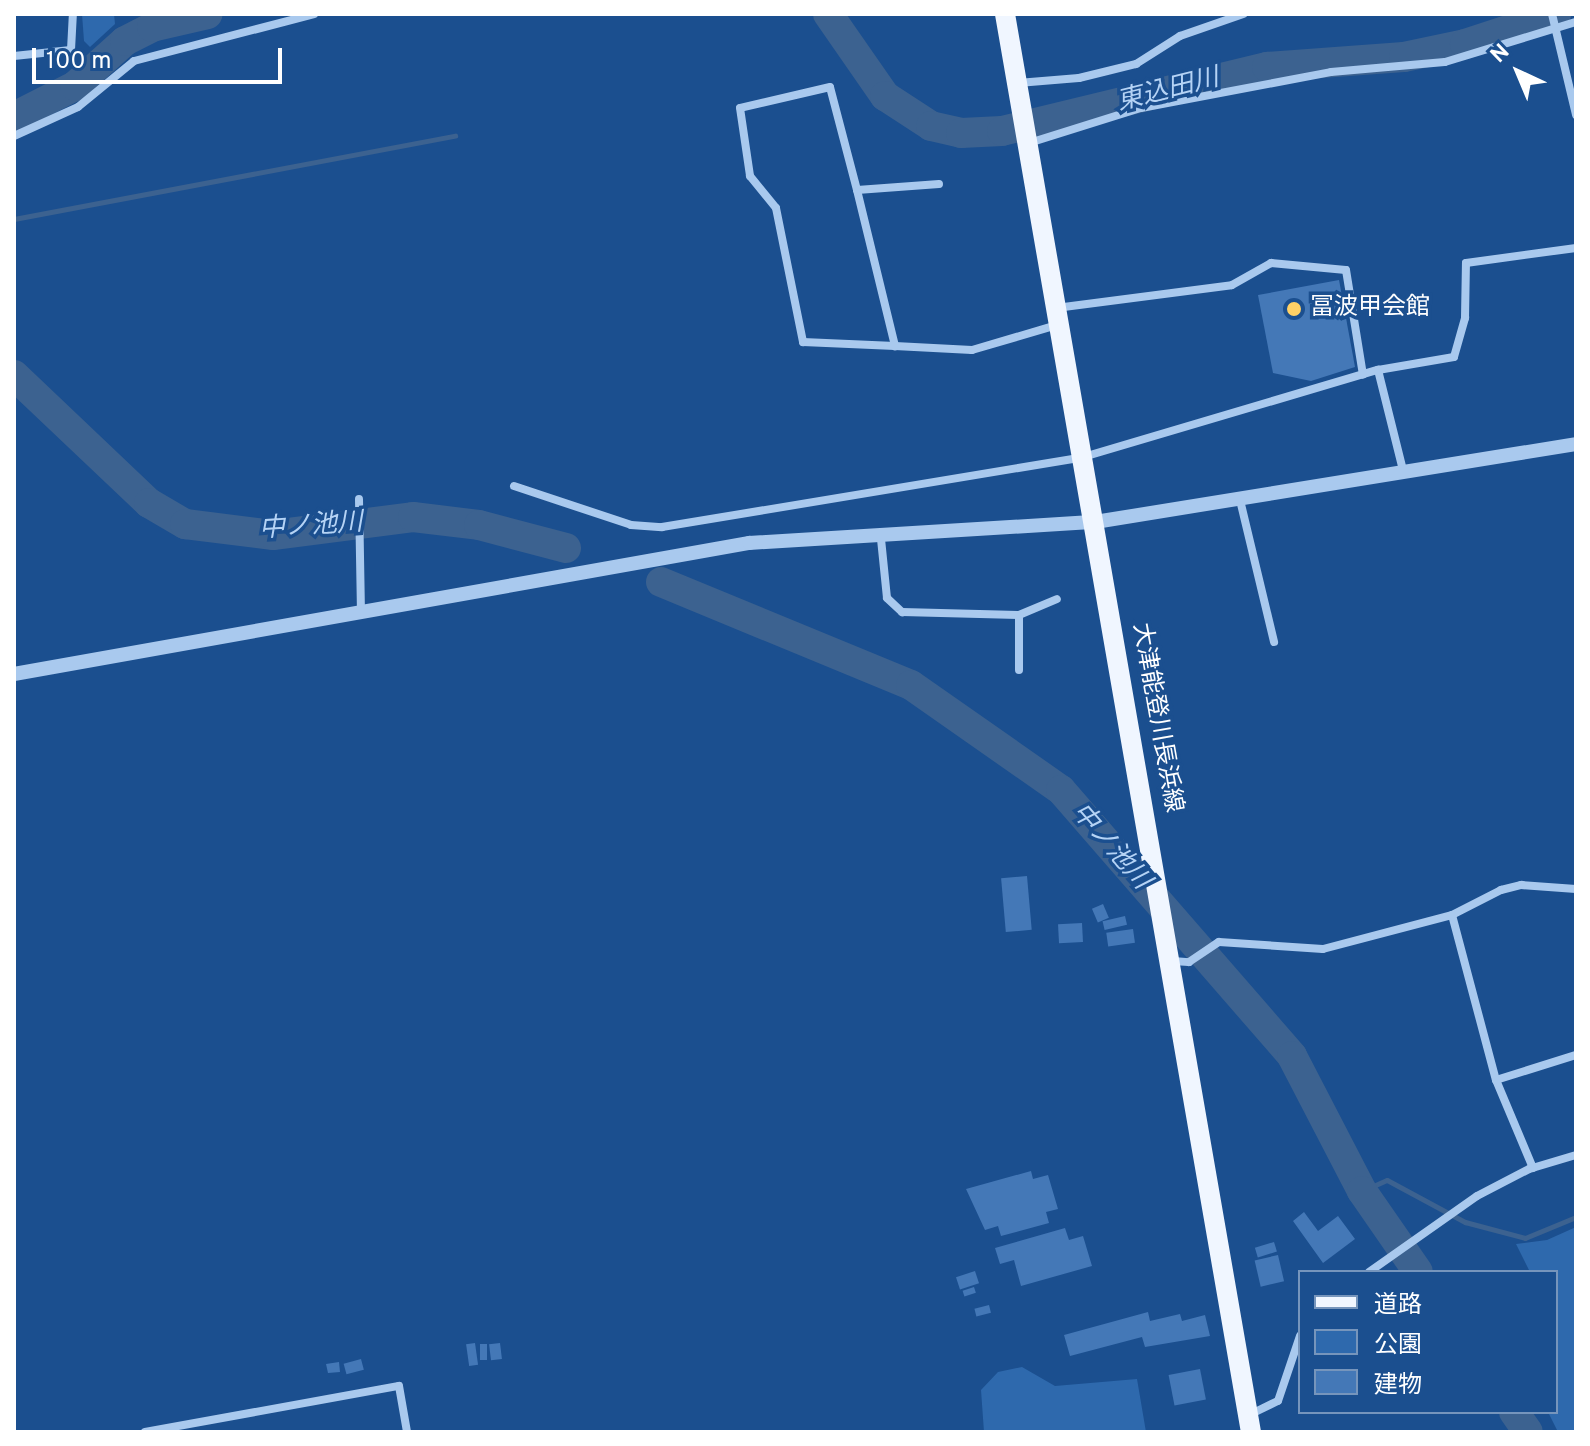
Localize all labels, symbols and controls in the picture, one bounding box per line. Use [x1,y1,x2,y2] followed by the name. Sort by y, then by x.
[36,32,286,82] scale bar
[1478,32,1558,112] north arrow
[1486,39,1516,70] text: N
[46,47,112,77] text: 100 m
[1114,63,1222,119] water label: 東込田川
[1310,295,1430,323] place label: 冨波甲会館
[1285,300,1303,318] marker: 冨波甲会館
[258,508,364,546] water label: 中ノ池川
[1125,621,1187,815] street label: 大津能登川長浜線
[1064,798,1156,896] water label: 中ノ池川
[1298,1270,1558,1414] legend
[1374,1291,1422,1321] text: 道路
[1374,1331,1422,1361] text: 公園
[1374,1371,1422,1401] text: 建物

